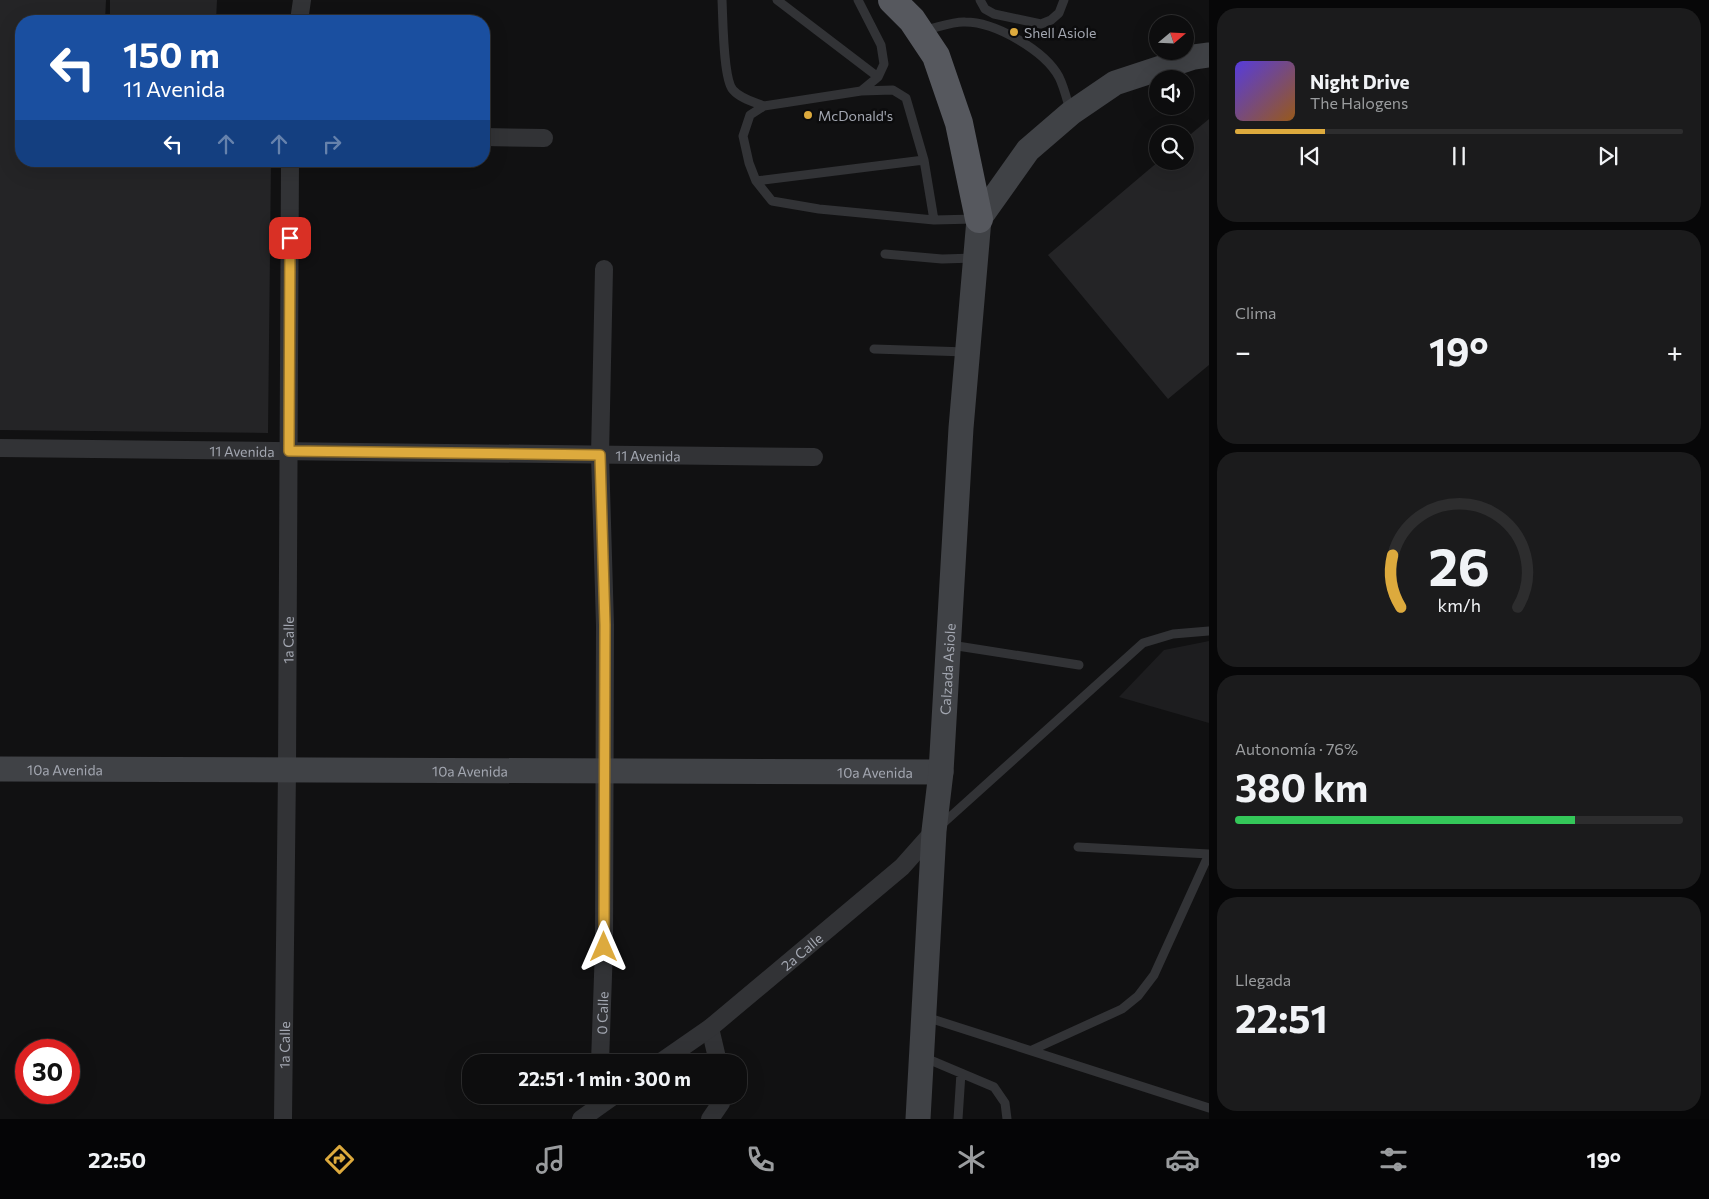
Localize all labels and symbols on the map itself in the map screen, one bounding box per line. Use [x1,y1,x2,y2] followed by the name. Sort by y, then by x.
[1149,15,1194,60] north arrow
[1024,24,1096,41] place label: Shell Asiole
[1008,26,1020,38] marker: Shell Asiole
[818,107,893,124] place label: McDonald's
[802,109,814,121] marker: McDonald's
[269,217,311,259] pin
[209,442,275,460] street label: 11 Avenida
[615,446,681,464] street label: 11 Avenida
[279,616,296,664] street label: 1a Calle
[936,623,958,715] street label: Calzada Asiole
[27,761,103,778] street label: 10a Avenida
[432,762,508,779] street label: 10a Avenida
[837,763,913,780] street label: 10a Avenida
[577,920,629,972] position arrow
[777,929,826,974] street label: 2a Calle
[592,991,611,1035] street label: 0 Calle
[275,1021,293,1069] street label: 1a Calle
[15,1039,80,1104] speed limit sign: 30

